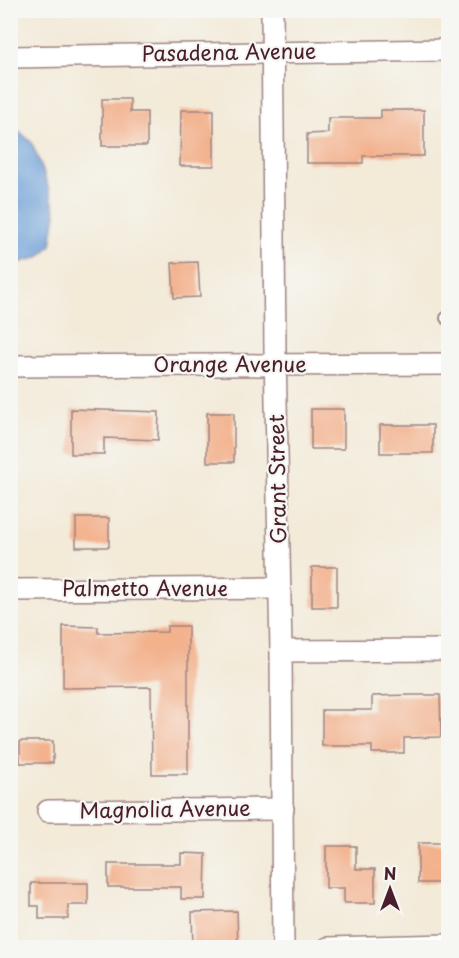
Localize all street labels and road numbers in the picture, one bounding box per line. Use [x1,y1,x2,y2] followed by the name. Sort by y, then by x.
[141,33,317,69] street label: Pasadena Avenue
[153,347,307,379] street label: Orange Avenue
[259,414,293,544] street label: Grant Street
[62,571,228,603] street label: Palmetto Avenue
[79,791,251,825] street label: Magnolia Avenue

